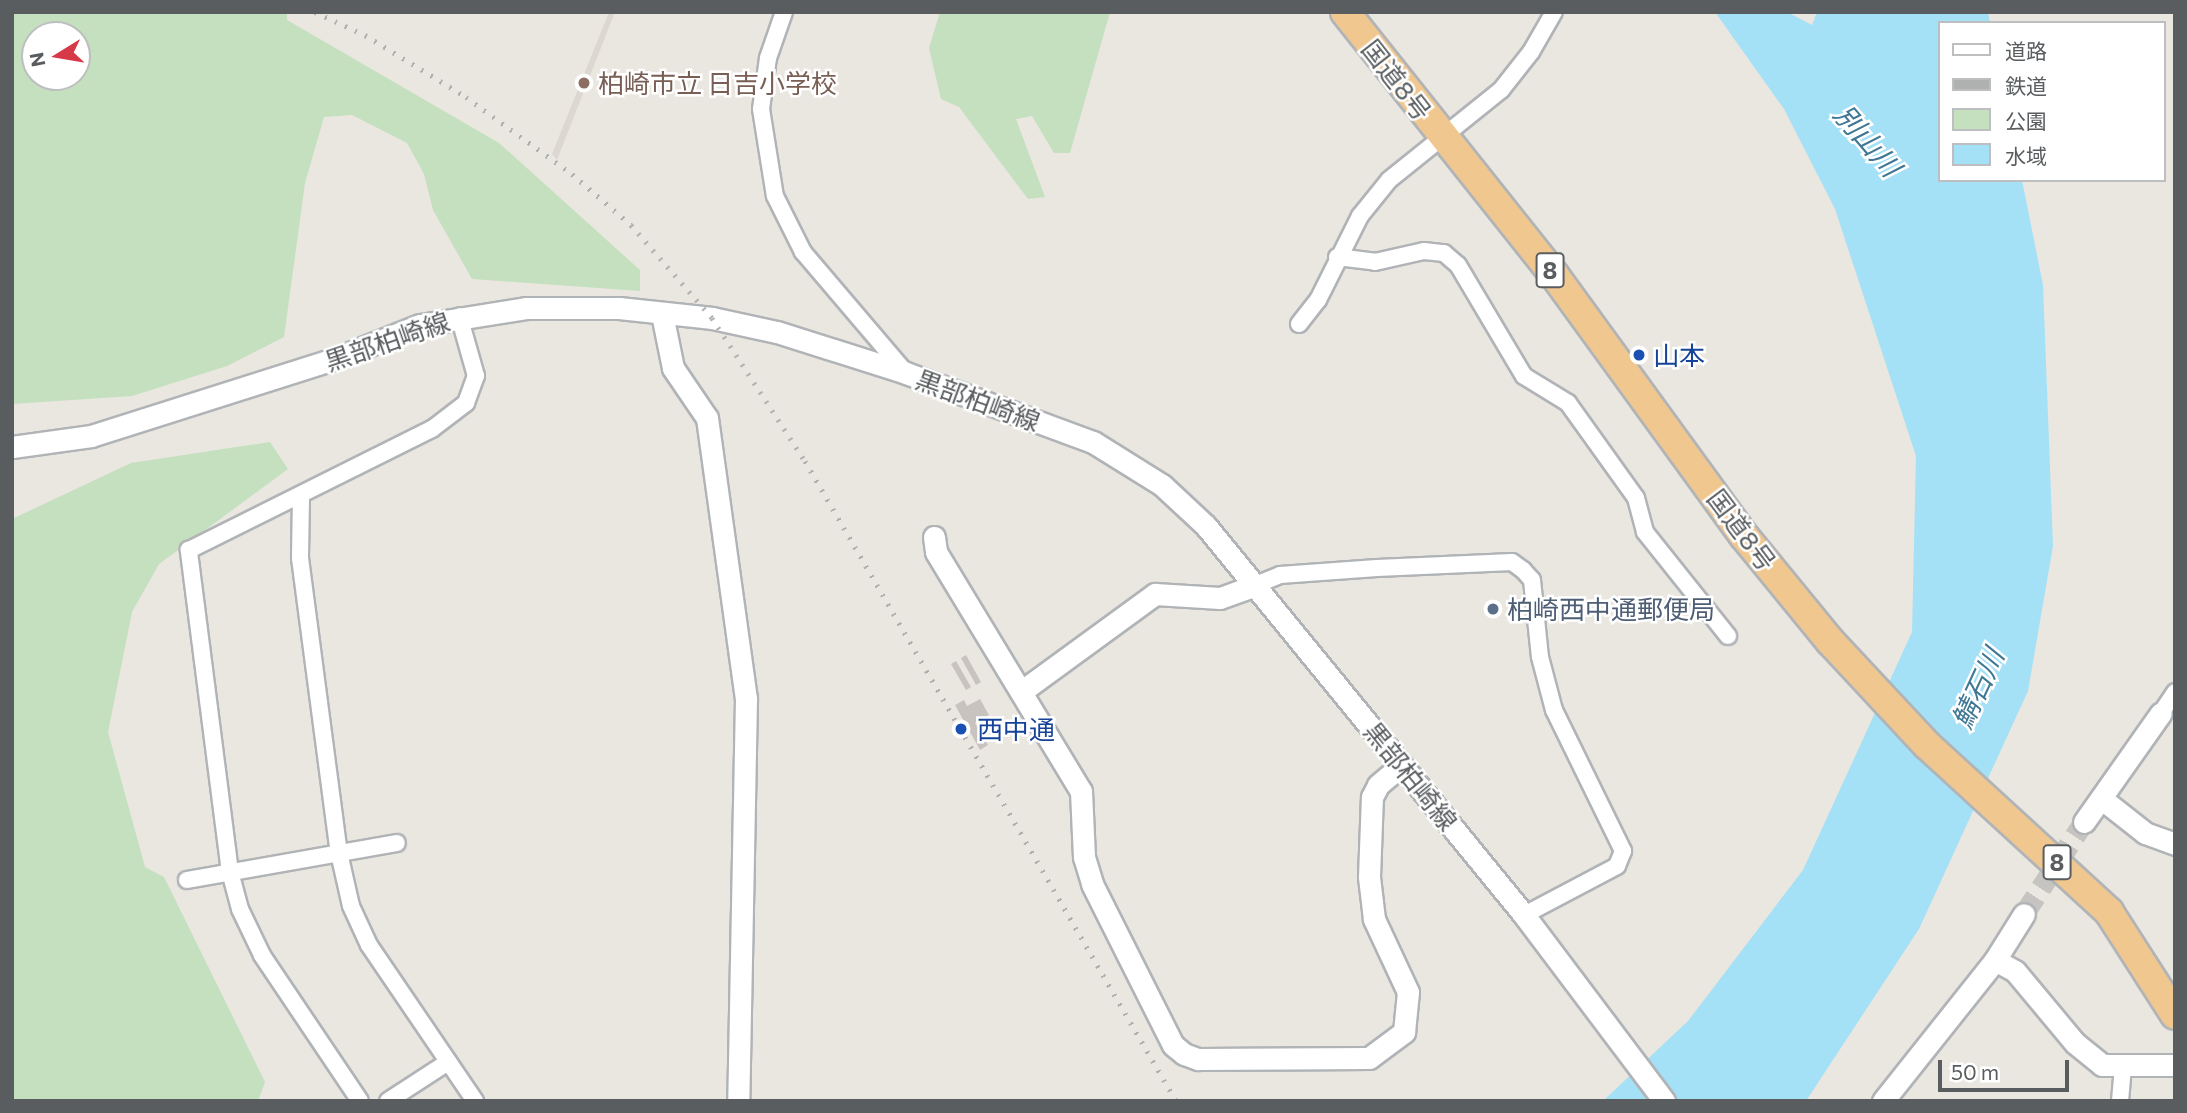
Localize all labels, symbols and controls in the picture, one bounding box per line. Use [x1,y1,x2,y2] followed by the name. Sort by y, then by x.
[21,21,91,91] north arrow
[1938,21,2166,182] legend
[1356,33,1438,127] street label: 国道8号
[2005,38,2047,63] text: 道路
[24,51,50,69] text: N
[598,67,837,99] place label: 柏崎市立 日吉小学校
[2005,73,2047,98] text: 鉄道
[576,75,592,91] marker: 柏崎市立 日吉小学校
[1828,97,1908,183] water label: 別山川
[2005,108,2047,133] text: 公園
[2005,143,2047,168] text: 水域
[1534,249,1566,290] road number: 8
[320,305,454,377] street label: 黒部柏崎線
[1653,339,1705,371] place label: 山本
[1631,347,1647,363] marker: 山本
[912,363,1044,437] street label: 黒部柏崎線
[1701,483,1783,577] street label: 国道8号
[1507,593,1715,625] place label: 柏崎西中通郵便局
[1485,601,1501,617] marker: 柏崎西中通郵便局
[1944,643,2010,733] water label: 鯖石川
[977,713,1055,745] place label: 西中通
[1358,716,1464,836] street label: 黒部柏崎線
[951,719,971,739] marker: 西中通
[2041,842,2073,882] road number: 8
[1942,1046,2073,1090] scale bar
[1951,1059,1999,1084] text: 50 m

